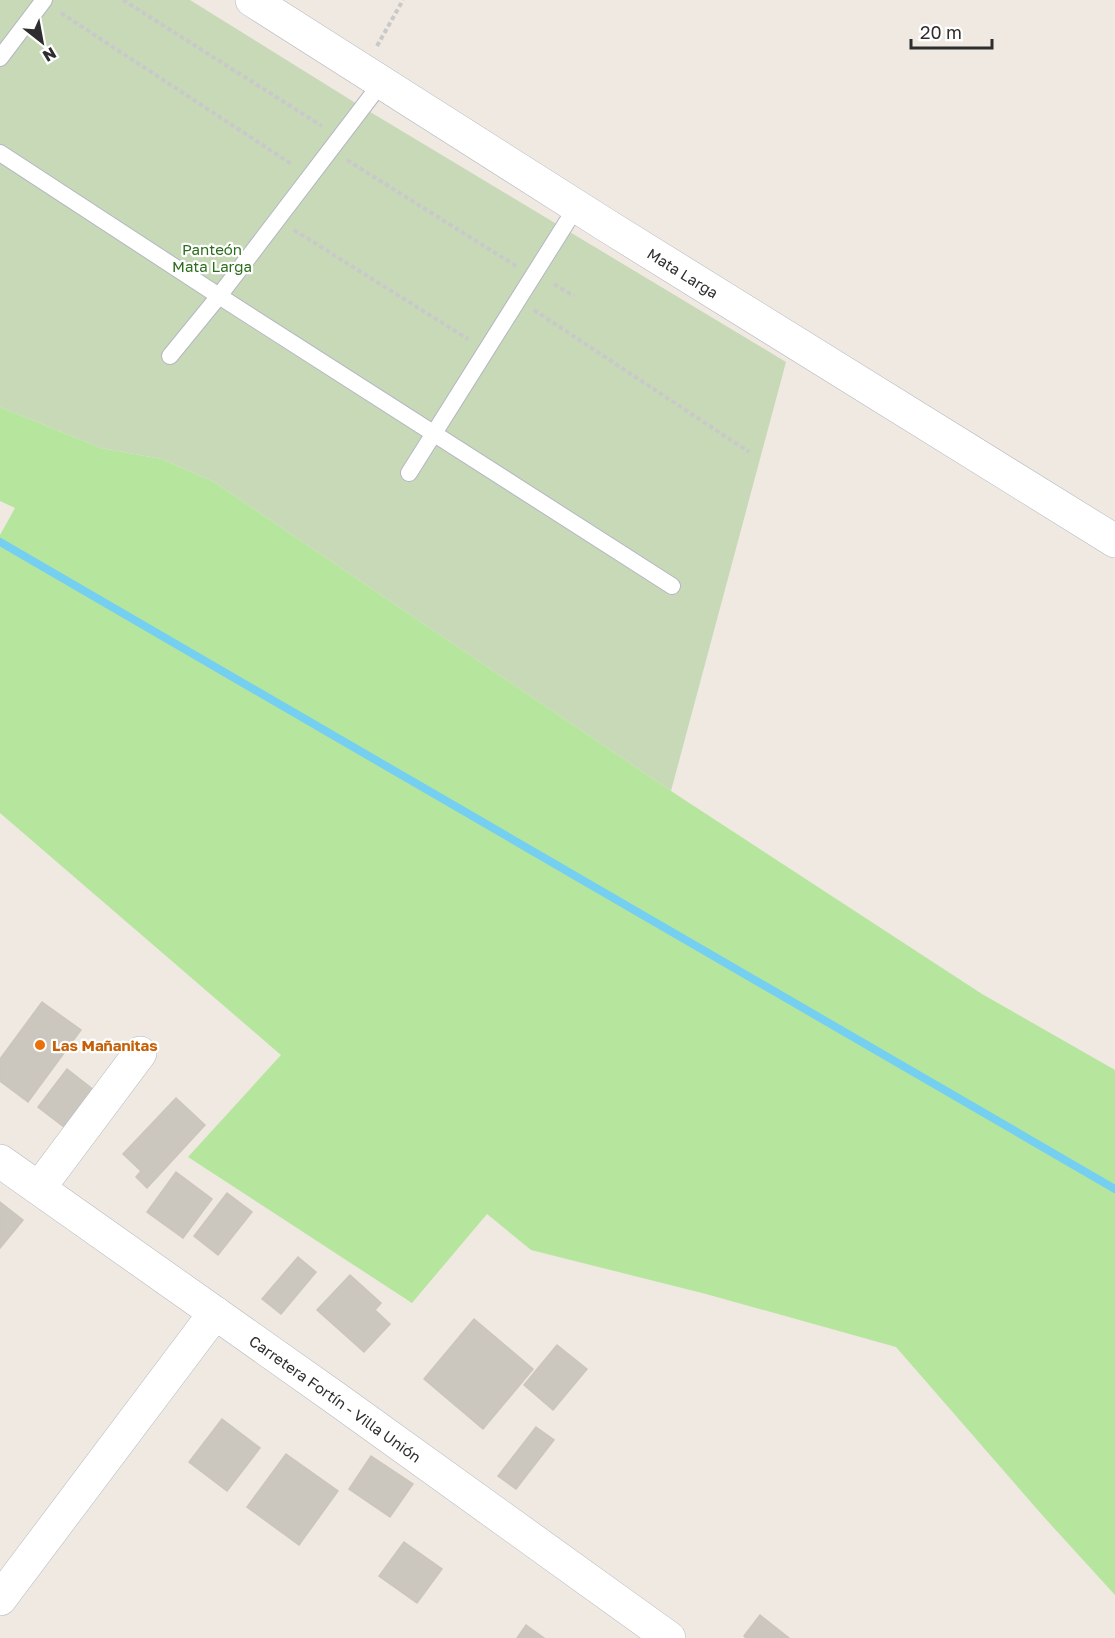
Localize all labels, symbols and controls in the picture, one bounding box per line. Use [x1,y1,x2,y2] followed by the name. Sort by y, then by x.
[12,12,72,72] north arrow
[911,12,992,50] scale bar
[920,21,962,43] text: 20 m
[39,43,60,67] text: N
[172,240,252,275] park label: Panteón Mata Larga
[644,244,722,302] street label: Mata Larga
[52,1036,158,1054] place label: Las Mañanitas
[33,1038,47,1052] marker: Las Mañanitas
[246,1331,425,1466] street label: Carretera Fortín - Villa Unión

